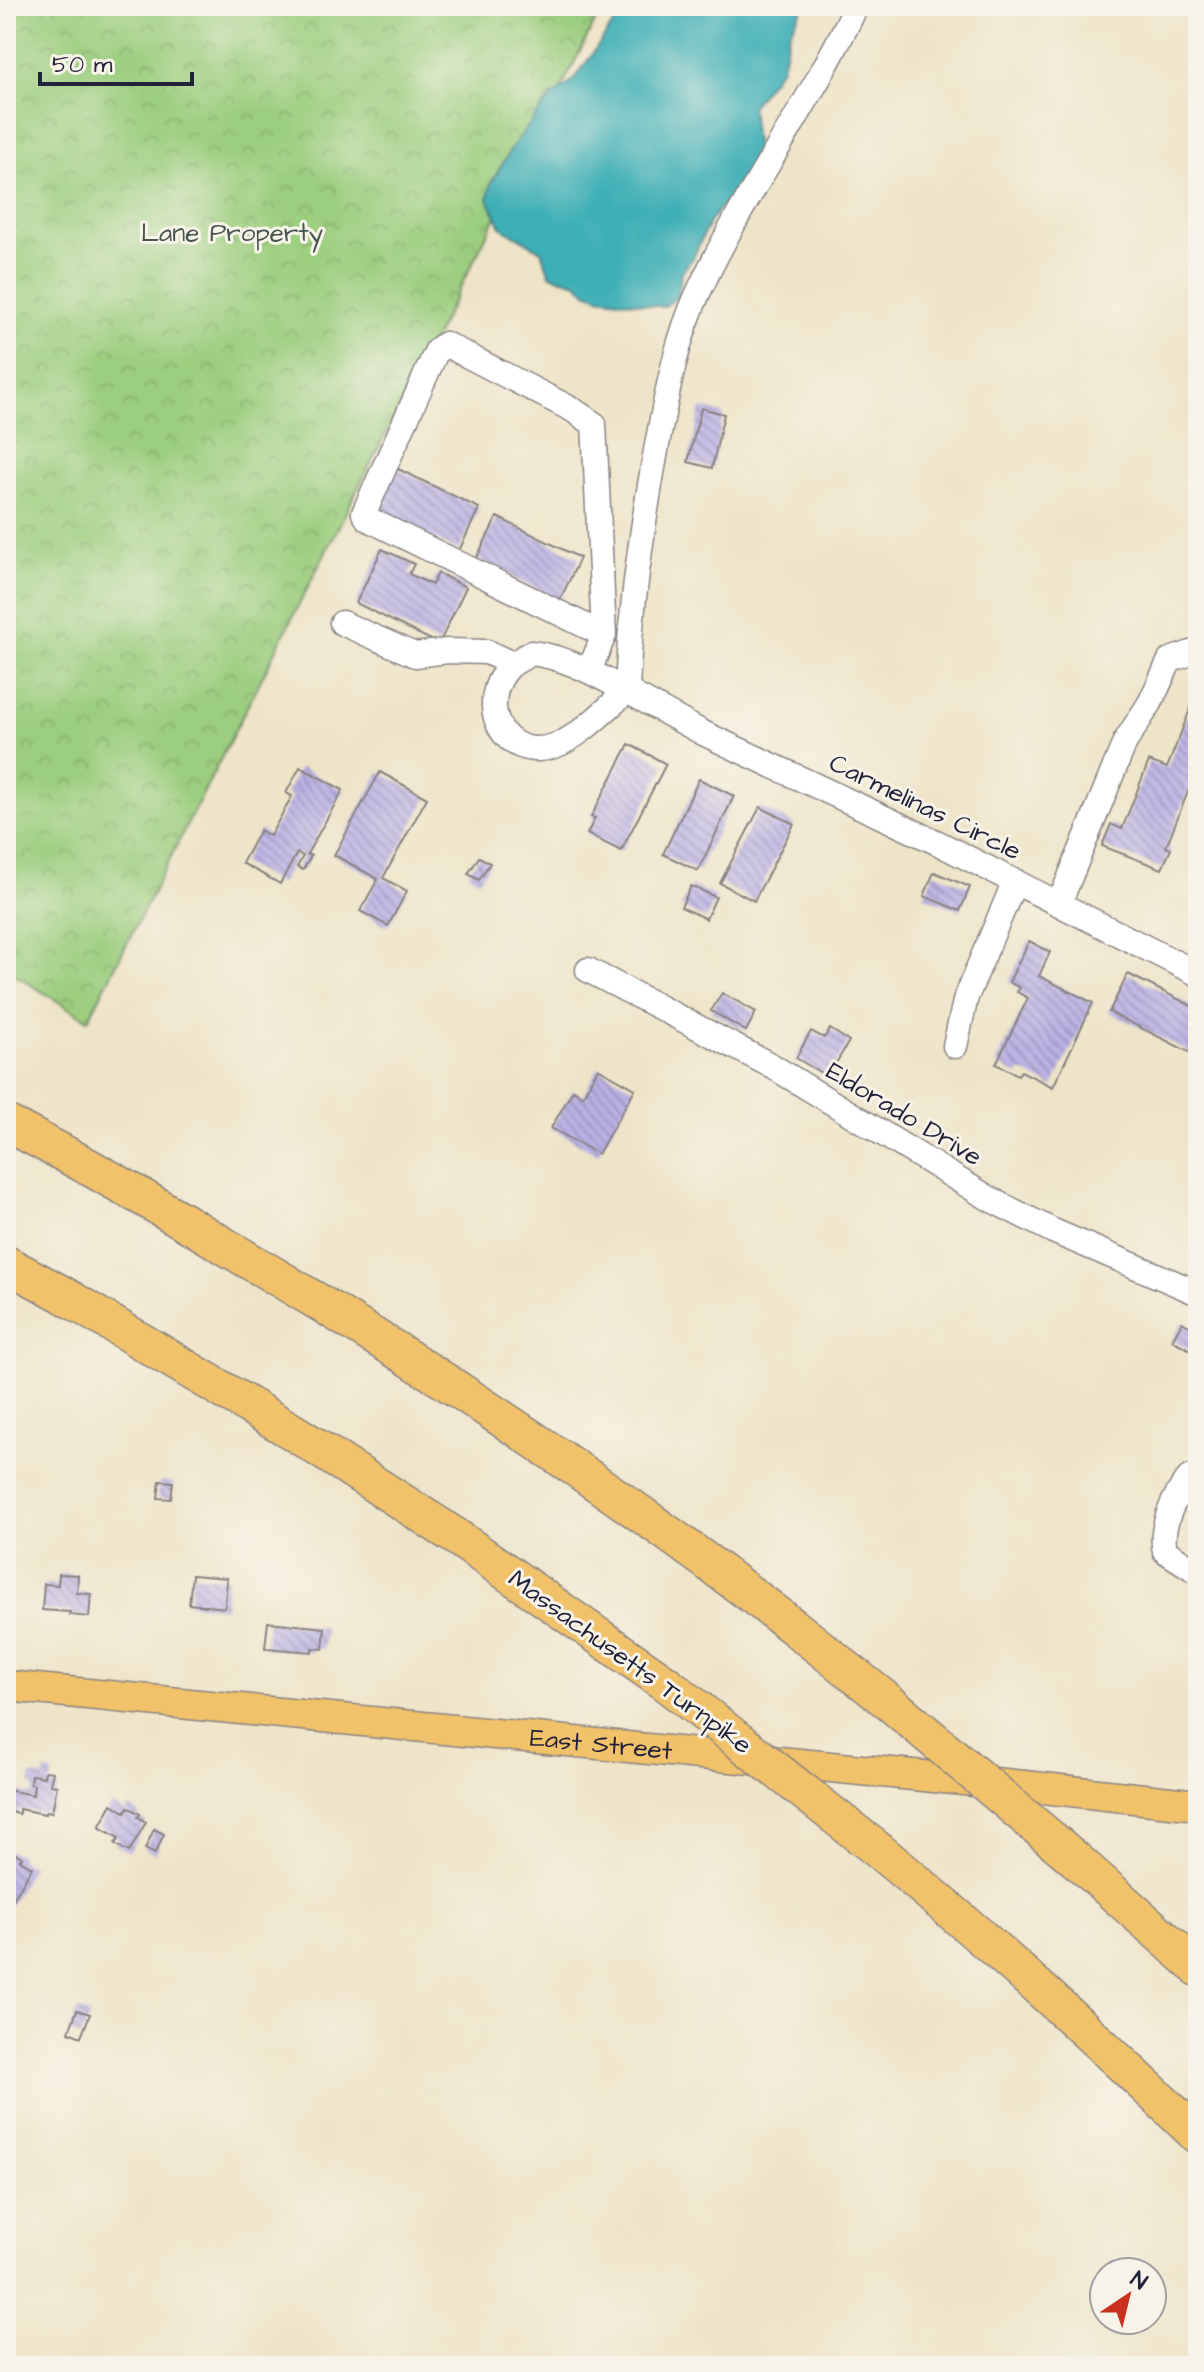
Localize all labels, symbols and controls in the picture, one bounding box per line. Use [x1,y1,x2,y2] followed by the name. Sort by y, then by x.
[40,36,192,86] scale bar
[52,48,113,82] text: 50 m
[141,215,323,253] park label: Lane Property
[823,745,1027,869] street label: Carmelinas Circle
[819,1053,989,1175] street label: Eldorado Drive
[501,1561,759,1763] street label: Massachusetts Turnpike
[528,1720,674,1769] street label: East Street
[1088,2256,1168,2336] north arrow
[1124,2264,1153,2298] text: N

